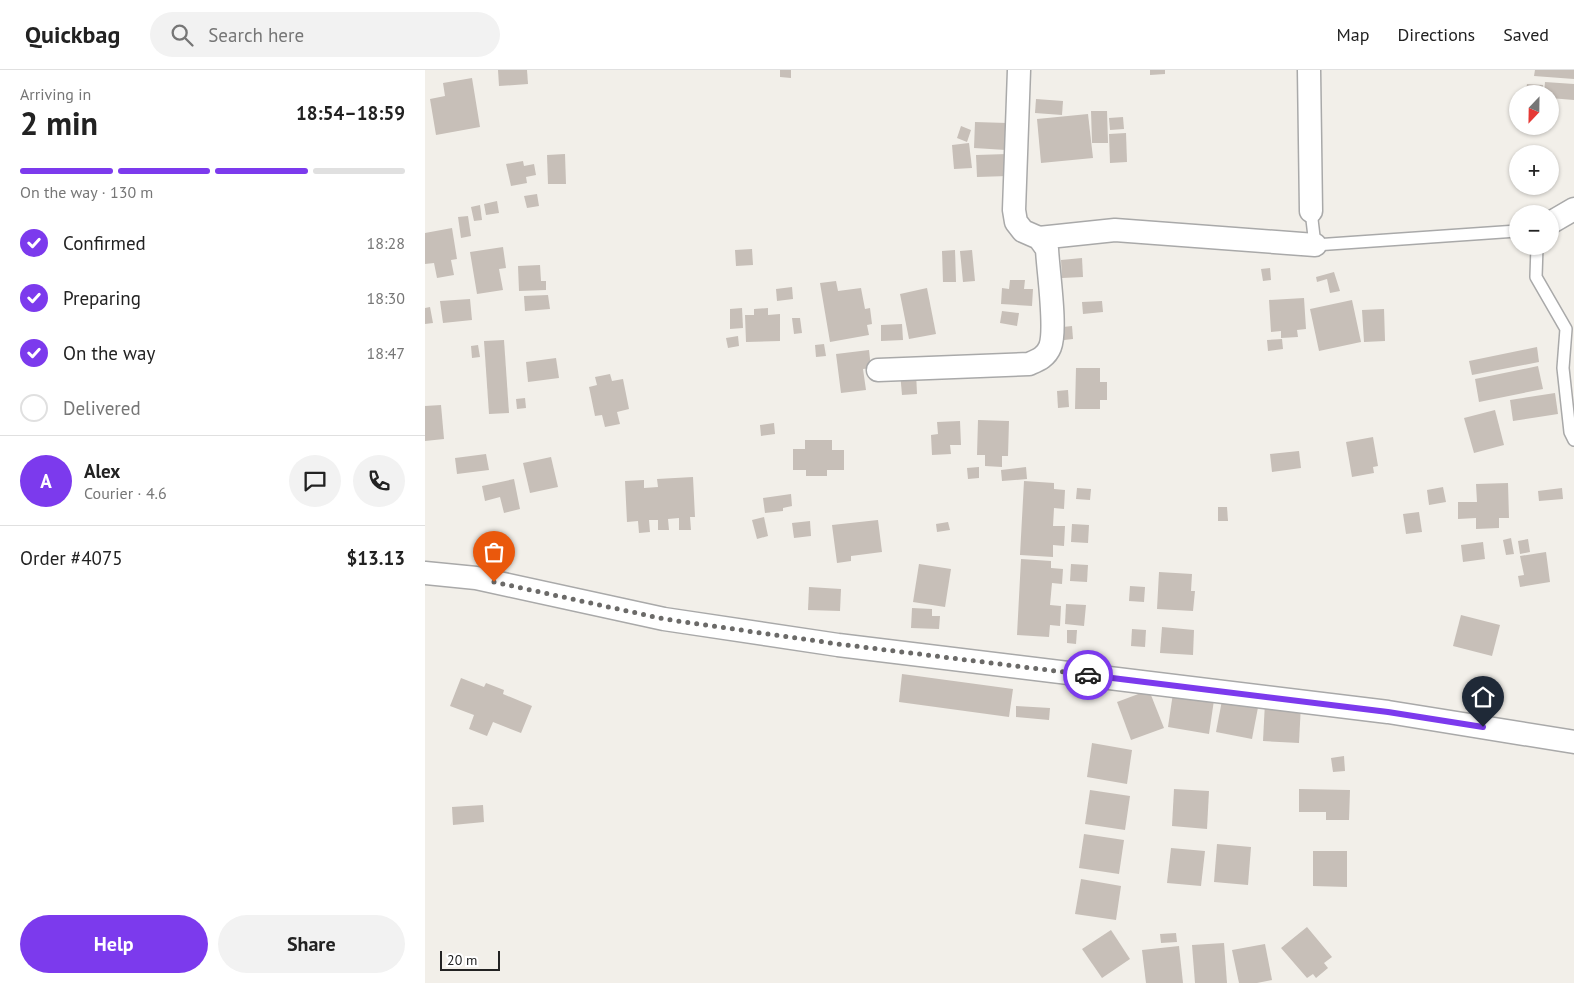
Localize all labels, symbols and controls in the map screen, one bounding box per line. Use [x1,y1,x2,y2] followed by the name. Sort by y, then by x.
[150,12,500,57] search box
[25,19,120,50] text: Quickbag
[168,21,196,49] icon: search
[208,23,304,47] text: Search here
[1337,23,1369,46] text: Map
[1397,23,1475,46] text: Directions
[1503,23,1549,46] text: Saved
[20,84,91,104] text: Arriving in
[1509,85,1559,135] north arrow
[1509,85,1559,255] map controls
[296,101,405,125] text: 18:54–18:59
[20,102,98,144] text: 2 min
[1509,145,1559,195] button: +
[20,182,153,202] text: On the way · 130 m
[1509,205,1559,255] button: −
[20,229,48,257] icon: check
[63,231,146,255] text: Confirmed
[367,233,405,253] text: 18:28
[20,284,48,312] icon: check
[63,286,141,310] text: Preparing
[367,288,405,308] text: 18:30
[20,339,48,367] icon: check
[63,341,155,365] text: On the way
[367,343,405,363] text: 18:47
[63,396,141,420] text: Delivered
[289,455,341,507] button: chat
[353,455,405,507] button: phone
[84,459,120,483] text: Alex
[40,469,52,493] text: A
[84,483,167,503] text: Courier · 4.6
[473,531,515,582] pin
[480,538,508,566] icon: bag
[20,546,123,570] text: Order #4075
[346,546,405,570] text: $13.13
[1063,650,1113,700] courier
[1074,661,1102,689] icon: car
[1462,676,1504,727] pin
[1469,683,1497,711] icon: home
[20,915,208,973] button: Help
[218,915,405,973] button: Share
[440,948,500,971] scale bar
[447,951,477,969] text: 20 m

